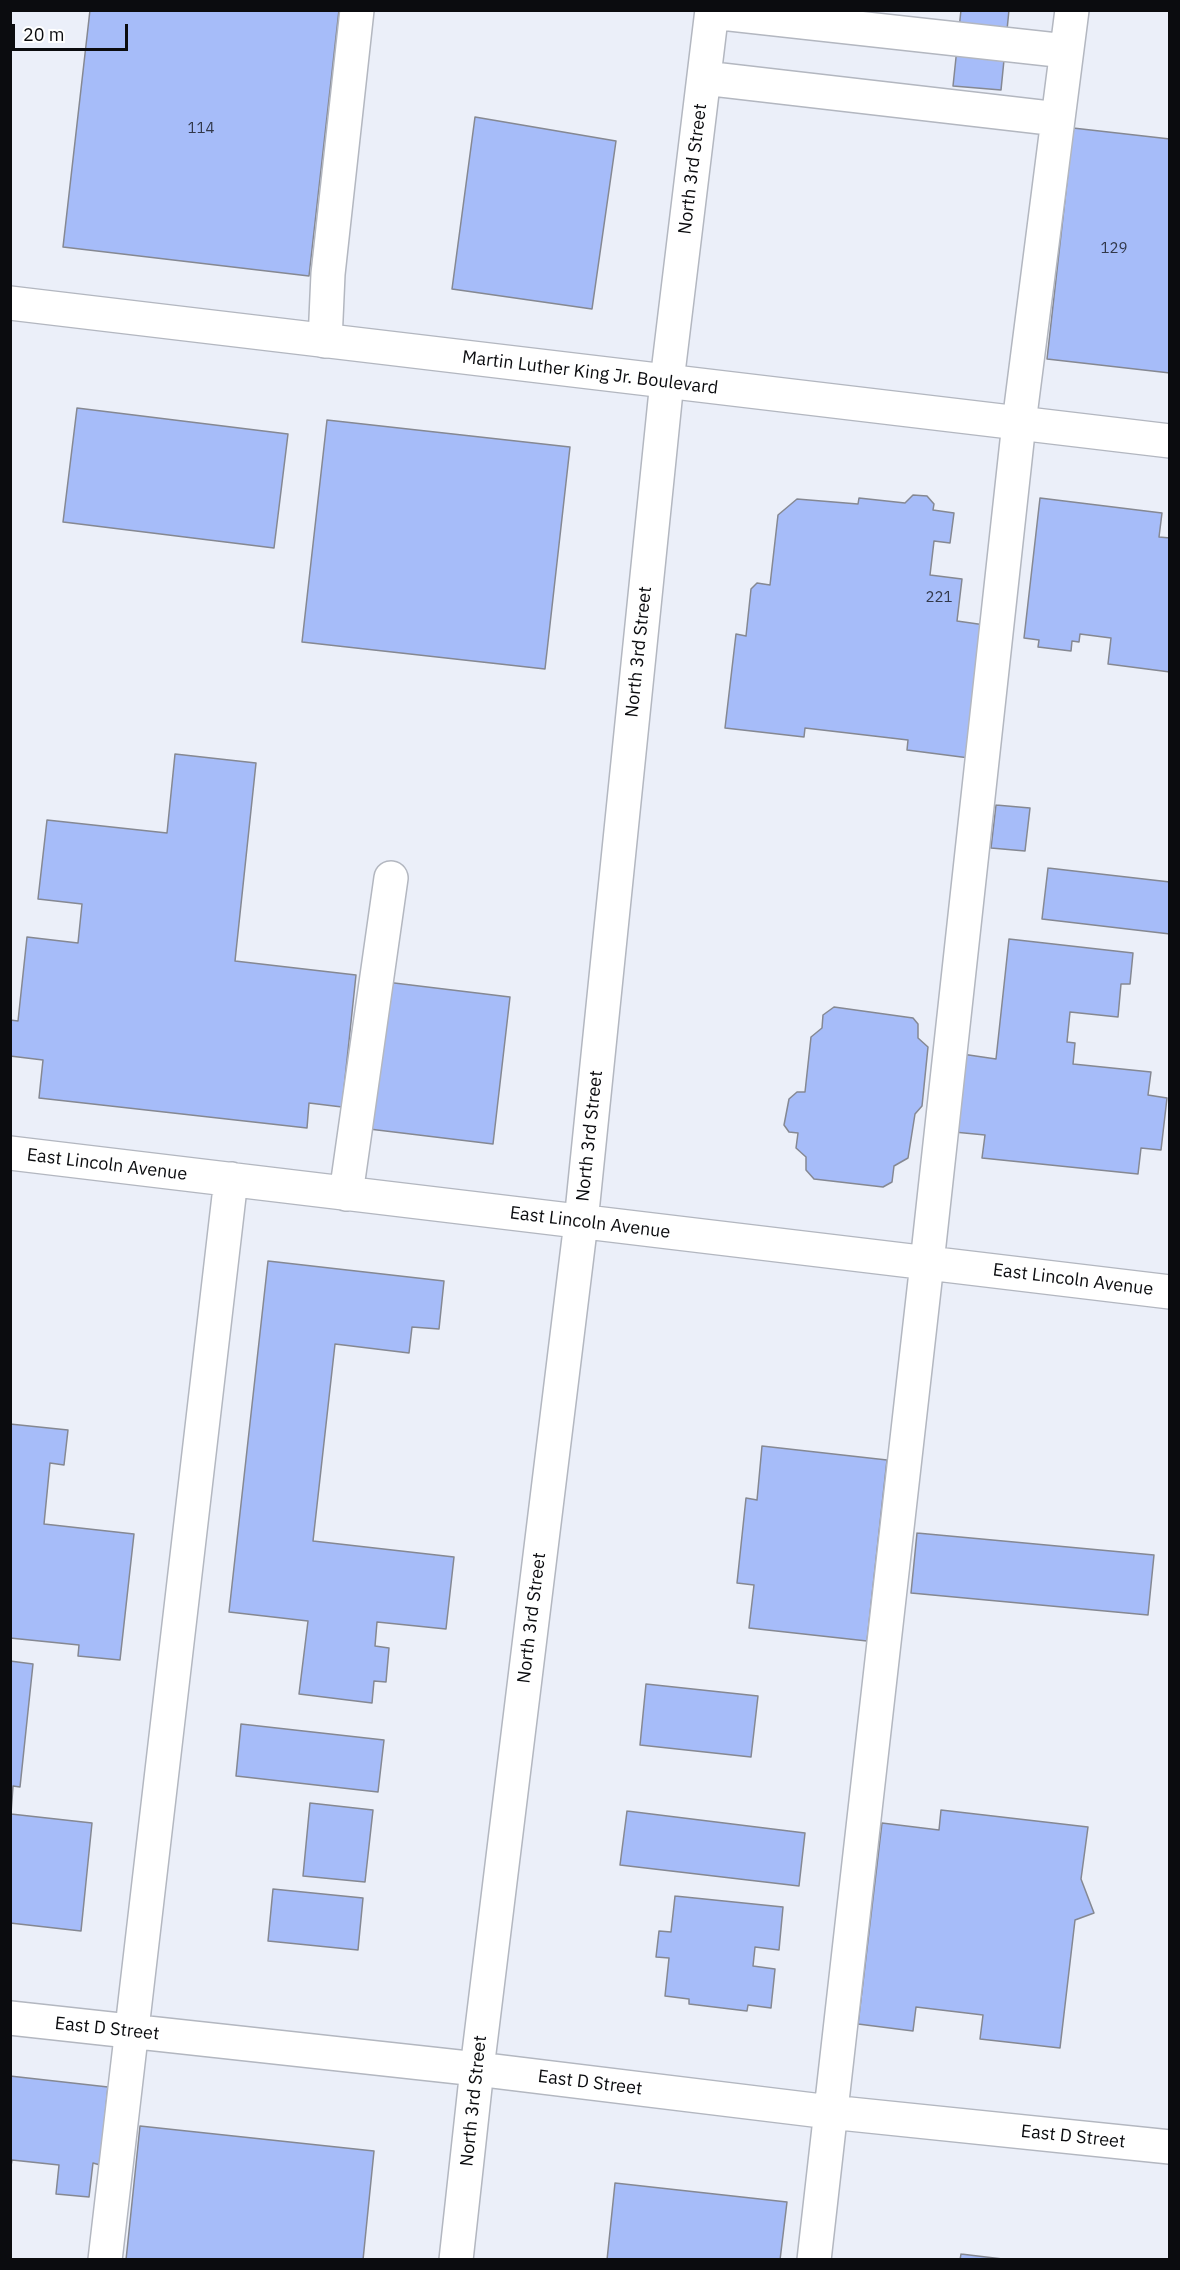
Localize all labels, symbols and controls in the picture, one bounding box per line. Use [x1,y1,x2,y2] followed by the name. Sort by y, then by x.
[15,12,130,50] scale bar
[23,23,65,46] text: 20 m
[674,102,712,236] street label: North 3rd Street
[188,120,214,138] house number: 114
[1101,240,1127,258] house number: 129
[461,347,719,399] street label: Martin Luther King Jr. Boulevard
[621,585,657,719] street label: North 3rd Street
[926,589,952,607] house number: 221
[572,1069,608,1203] street label: North 3rd Street
[26,1144,188,1186] street label: East Lincoln Avenue
[509,1202,671,1244] street label: East Lincoln Avenue
[992,1259,1154,1301] street label: East Lincoln Avenue
[513,1551,551,1685] street label: North 3rd Street
[54,2013,160,2045] street label: East D Street
[456,2034,492,2168] street label: North 3rd Street
[537,2066,643,2100] street label: East D Street
[1020,2121,1126,2153] street label: East D Street

